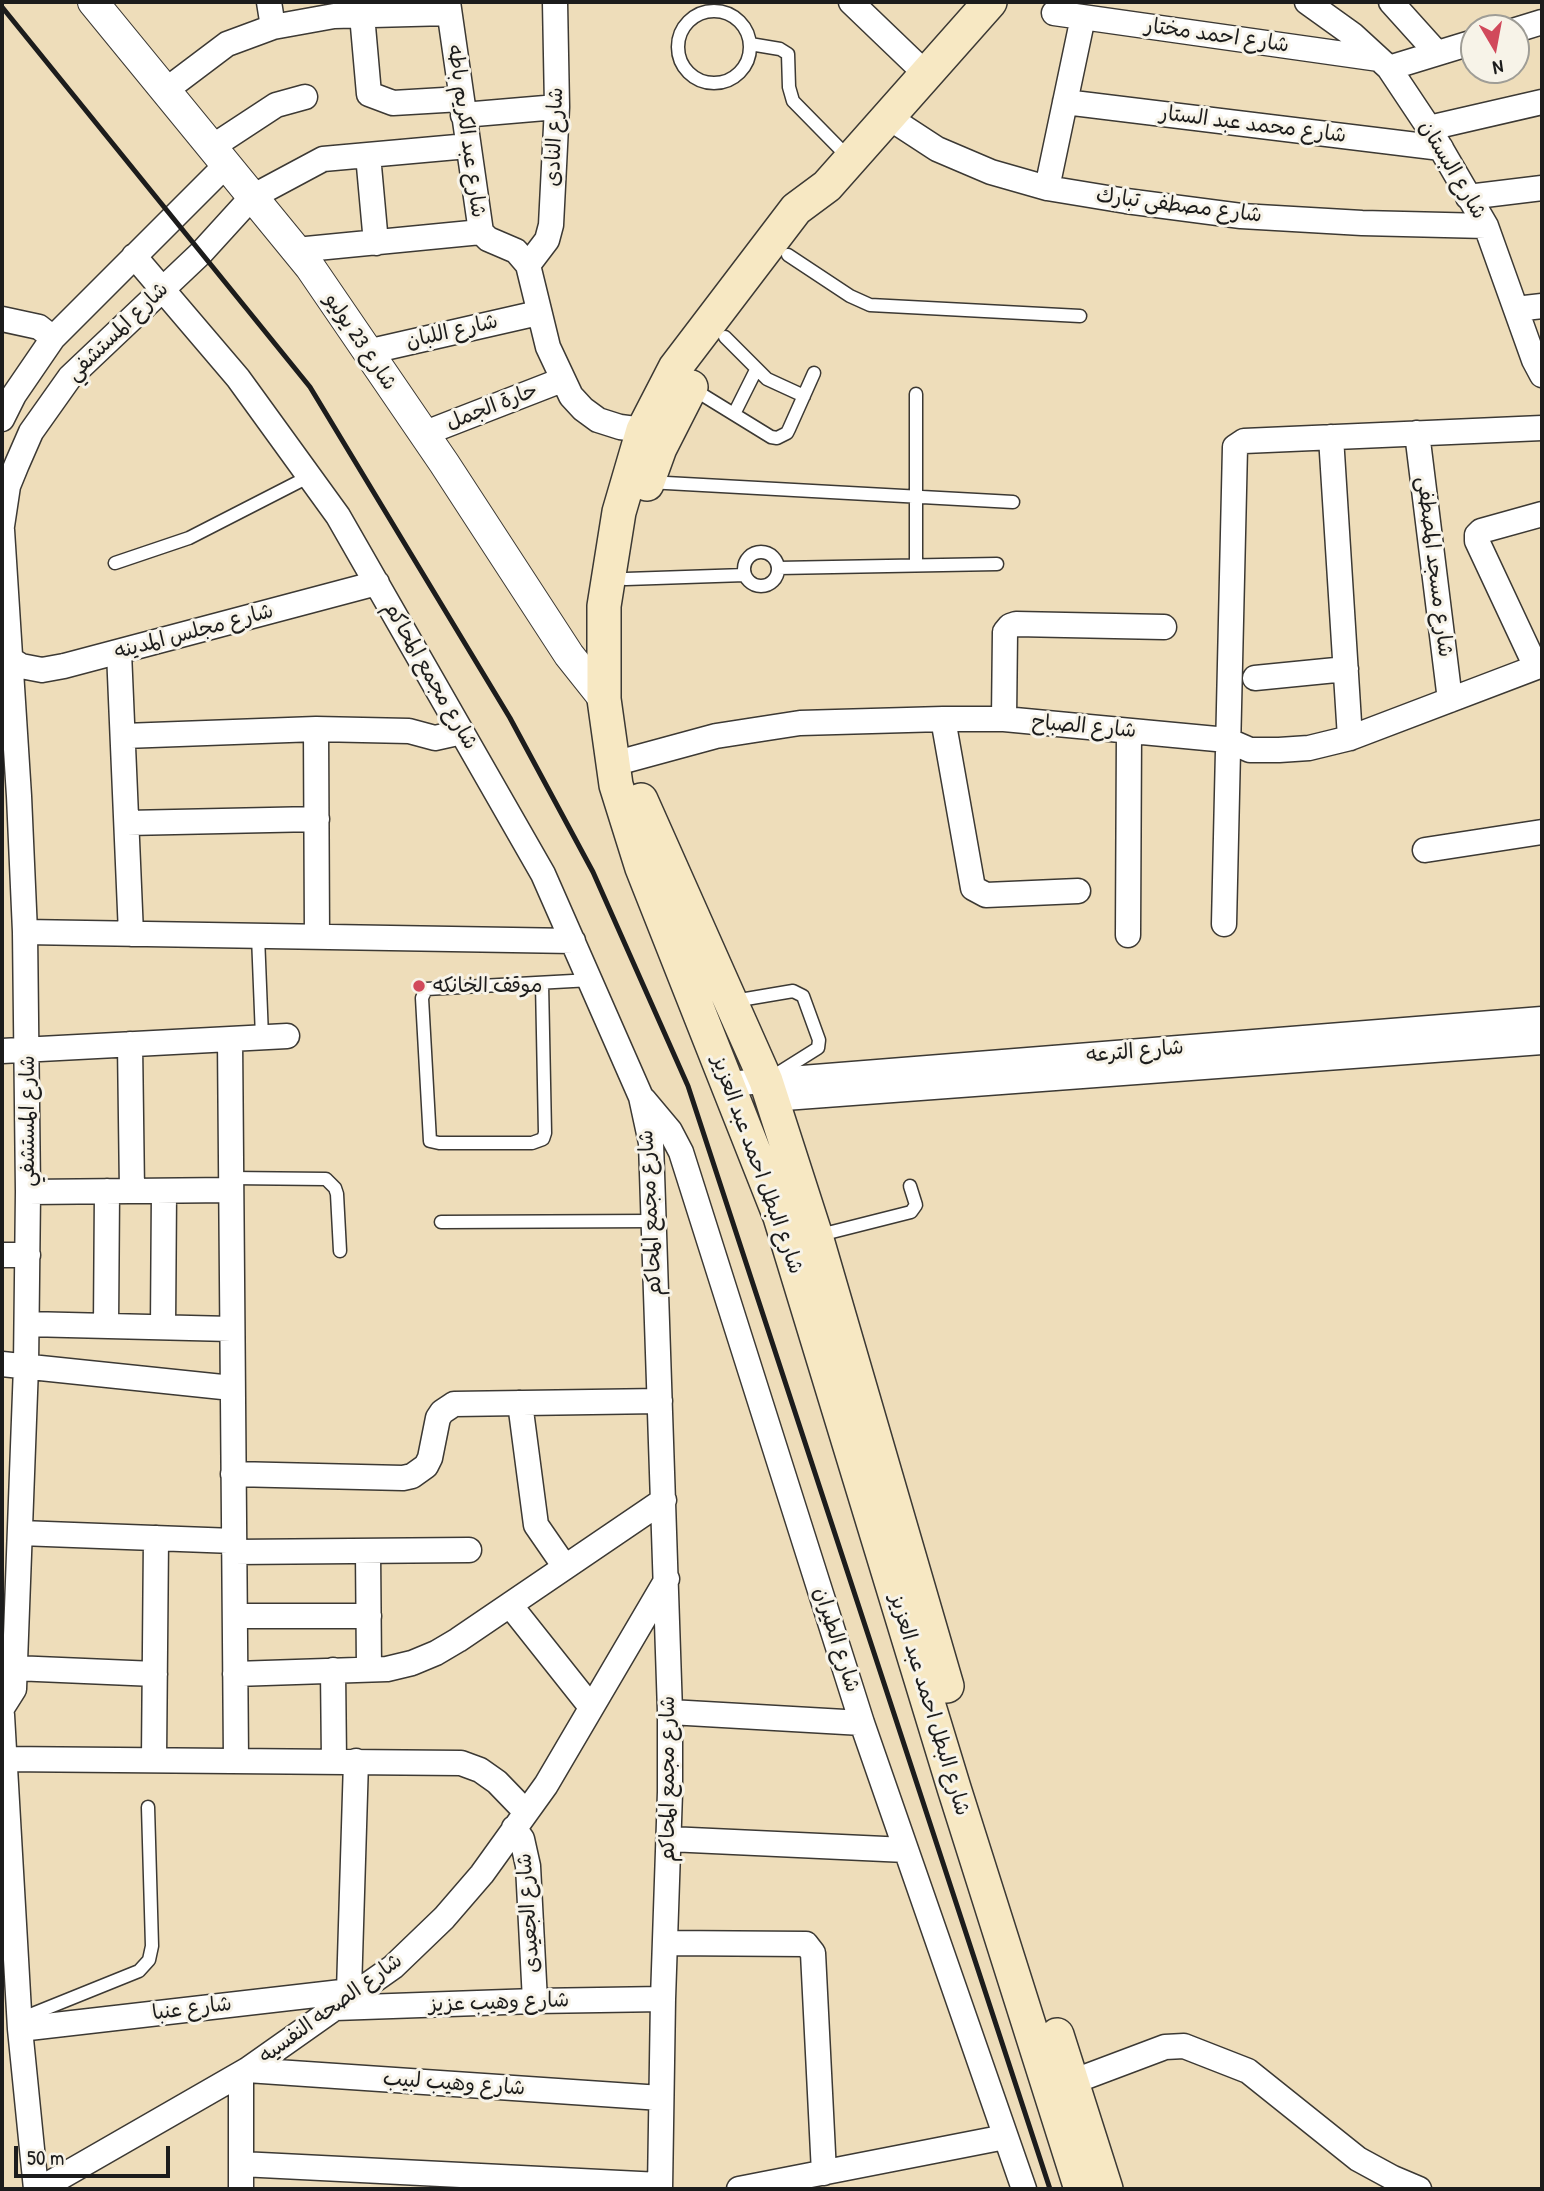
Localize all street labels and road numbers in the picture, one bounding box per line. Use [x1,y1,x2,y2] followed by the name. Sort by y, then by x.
[1143,13,1291,59] street label: شارع احمد مختار
[441,43,491,219] street label: شارع عبد الكريم باطه
[541,87,569,187] street label: شارع النادى
[1159,101,1347,149] street label: شارع محمد عبد الستار
[1413,116,1491,224] street label: شارع البستان
[1095,183,1263,229] street label: شارع مصطفى تبارك
[62,277,174,387] street label: شارع المستشفي
[318,289,402,395] street label: شارع 23 يوليو
[404,309,500,355] street label: شارع اللبان
[443,378,541,436] street label: حارة الجمل
[1410,475,1458,659] street label: شارع مسجد المصطفى
[377,598,483,754] street label: شارع مجمع المحاكم
[112,599,276,665] street label: شارع مجلس المدينه
[1031,710,1137,744] street label: شارع الصباح
[1085,1035,1185,1069] street label: شارع الترعه
[706,1052,808,1278] street label: شارع البطل احمد عبد العزيز
[15,1055,41,1187] street label: شارع المستشفي
[634,1129,668,1297] street label: شارع مجمع المحاكم
[807,1584,865,1696] street label: شارع الطيران
[883,1591,975,1819] street label: شارع البطل احمد عبد العزيز
[655,1696,681,1862] street label: شارع مجمع المحاكم
[512,1852,546,1974] street label: شارع الجعيدى
[254,1949,408,2069] street label: شارع الصحه النفسيه
[428,1988,570,2018] street label: شارع وهيب عزيز
[151,1992,233,2026] street label: شارع عنبا
[382,2066,526,2102] street label: شارع وهيب لبيب

